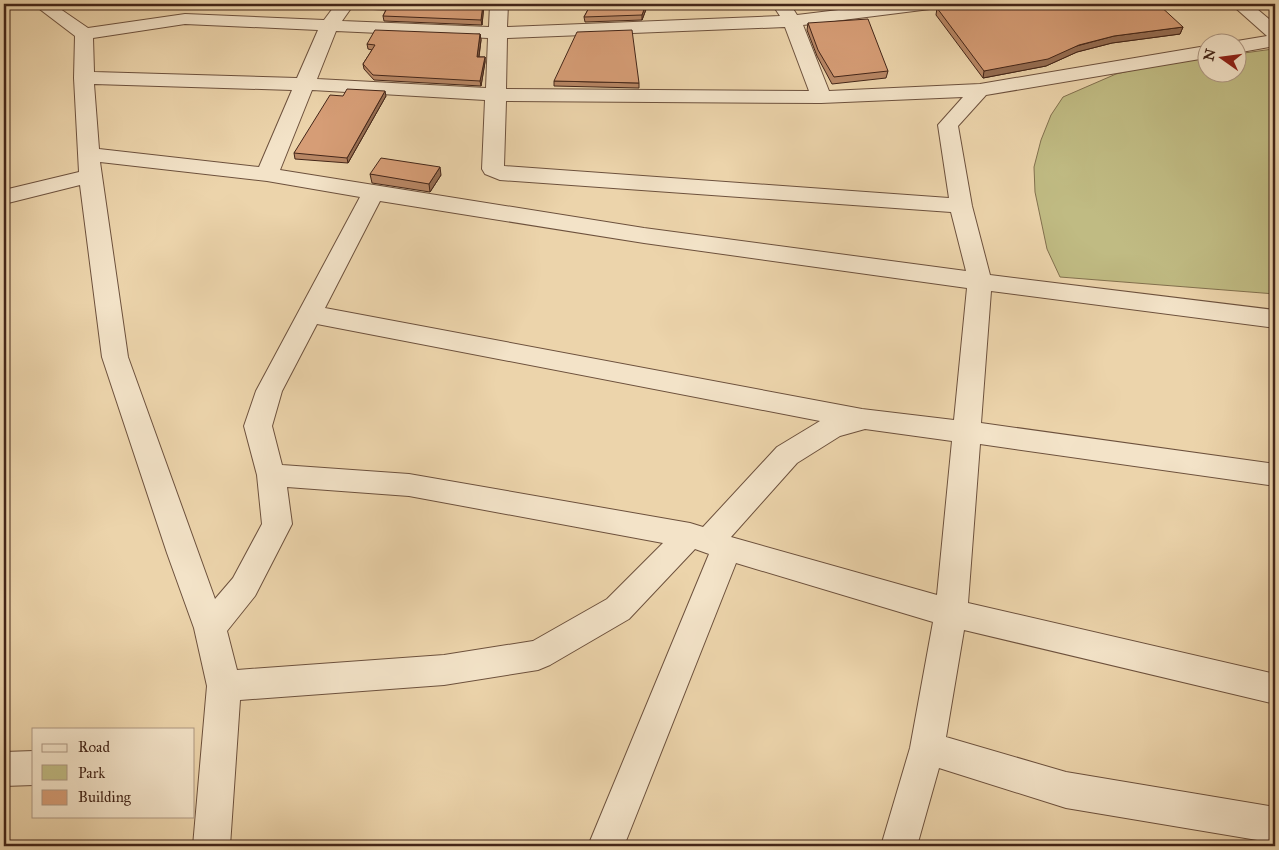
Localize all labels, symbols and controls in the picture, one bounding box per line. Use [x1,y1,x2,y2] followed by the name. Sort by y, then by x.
[1196,32,1246,82] north arrow
[1200,47,1220,63] text: N
[32,728,195,818] legend
[78,738,110,756] text: Road
[78,764,105,782] text: Park
[78,788,132,806] text: Building

